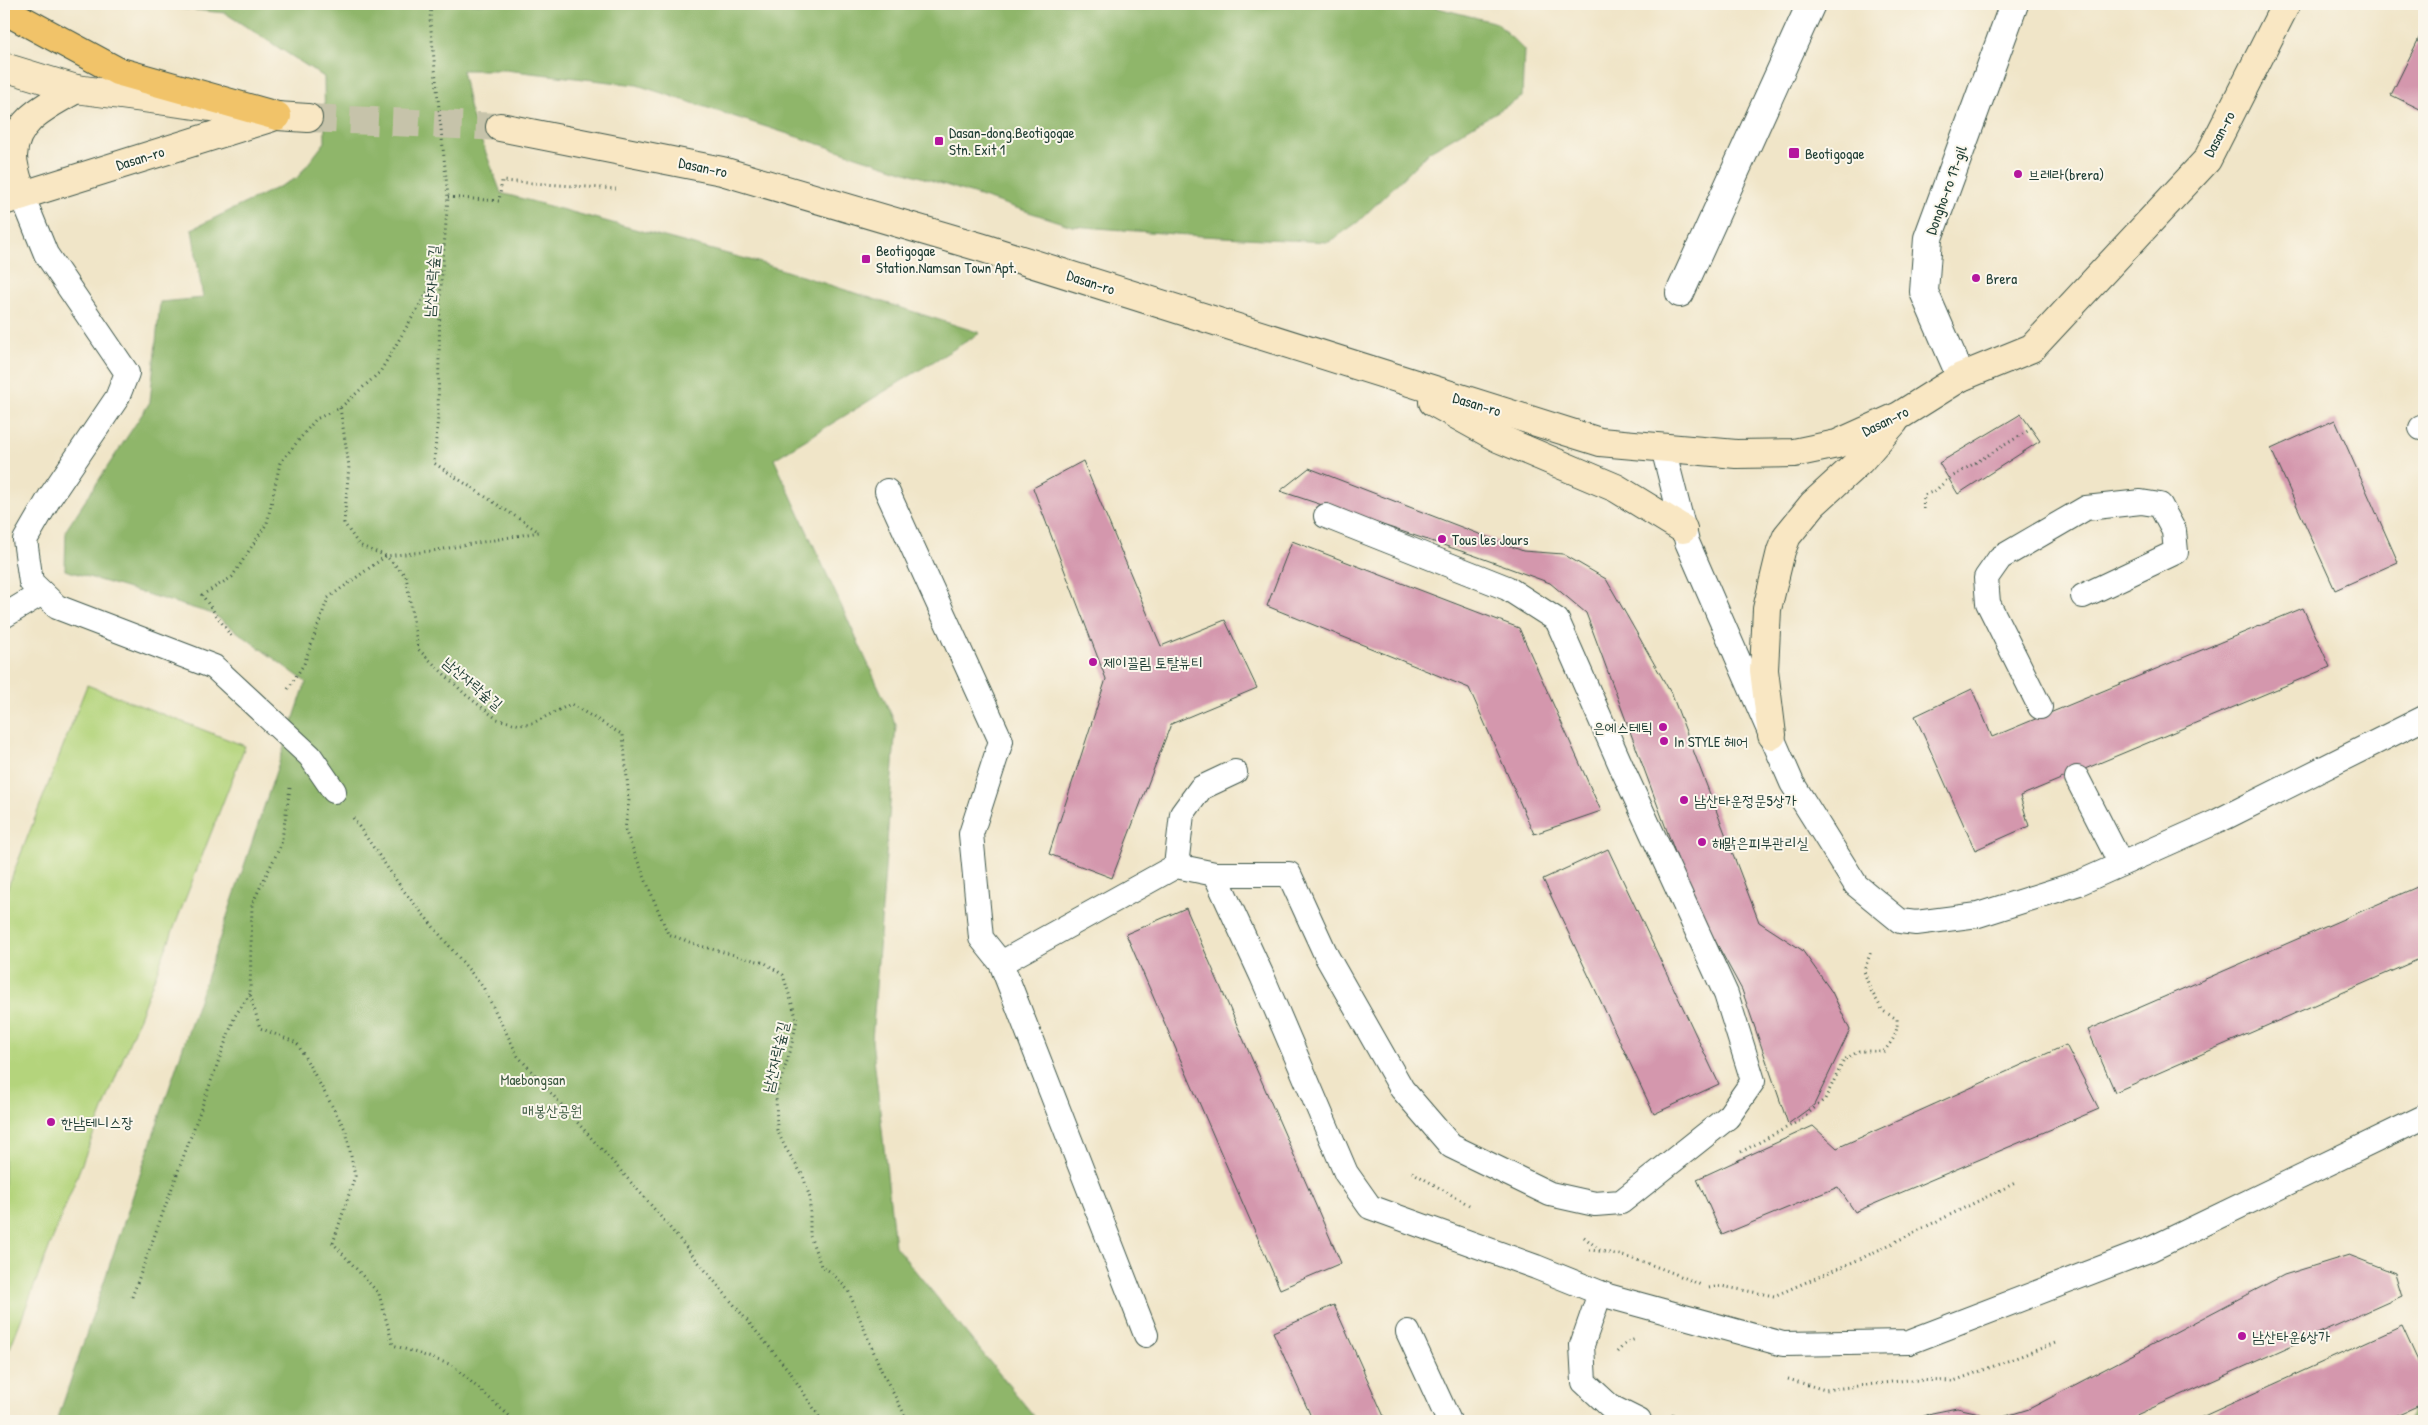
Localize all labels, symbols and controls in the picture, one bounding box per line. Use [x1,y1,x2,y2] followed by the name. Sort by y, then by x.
[2198,107,2240,161] street label: Dasan-ro
[949,122,1074,160] place label: Dasan-dong.Beotigogae Stn. Exit 1
[933,135,945,147] marker: Dasan-dong.Beotigogae Stn. Exit 1
[113,141,167,175] street label: Dasan-ro
[1805,143,1864,164] place label: Beotigogae
[1920,143,1972,237] street label: Dongho-ro 17-gil
[1787,146,1801,160] marker: Beotigogae
[677,152,729,182] street label: Dasan-ro
[2028,164,2104,185] place label: 브레라(brera)
[2012,168,2024,180] marker: 브레라(brera)
[876,240,1017,278] place label: Beotigogae Station.Namsan Town Apt.
[418,244,444,318] street label: 남산자락숲길
[860,253,872,265] marker: Beotigogae Station.Namsan Town Apt.
[1064,264,1118,300] street label: Dasan-ro
[1986,268,2017,289] place label: Brera
[1970,272,1982,284] marker: Brera
[1450,387,1504,421] street label: Dasan-ro
[1858,401,1912,441] street label: Dasan-ro
[1452,529,1529,550] place label: Tous les Jours
[1436,533,1448,545] marker: Tous les Jours
[439,652,507,714] street label: 남산자락숲길
[1103,652,1203,673] place label: 제이끌림 토탈뷰티
[1087,656,1099,668] marker: 제이끌림 토탈뷰티
[1593,717,1653,738] place label: 은에스테틱
[1657,721,1669,733] marker: 은에스테틱
[1674,731,1748,752] place label: In STYLE 헤어
[1658,735,1670,747] marker: In STYLE 헤어
[1694,790,1797,811] place label: 남산타운정문5상가
[1678,794,1690,806] marker: 남산타운정문5상가
[1712,832,1809,853] place label: 해맑은피부관리실
[1696,836,1708,848] marker: 해맑은피부관리실
[757,1019,793,1095] street label: 남산자락숲길
[501,1069,566,1090] park label: Maebongsan
[522,1100,582,1121] park label: 매봉산공원
[61,1112,133,1133] place label: 한남테니스장
[45,1116,57,1128] marker: 한남테니스장
[2252,1326,2330,1347] place label: 남산타운6상가
[2236,1330,2248,1342] marker: 남산타운6상가

